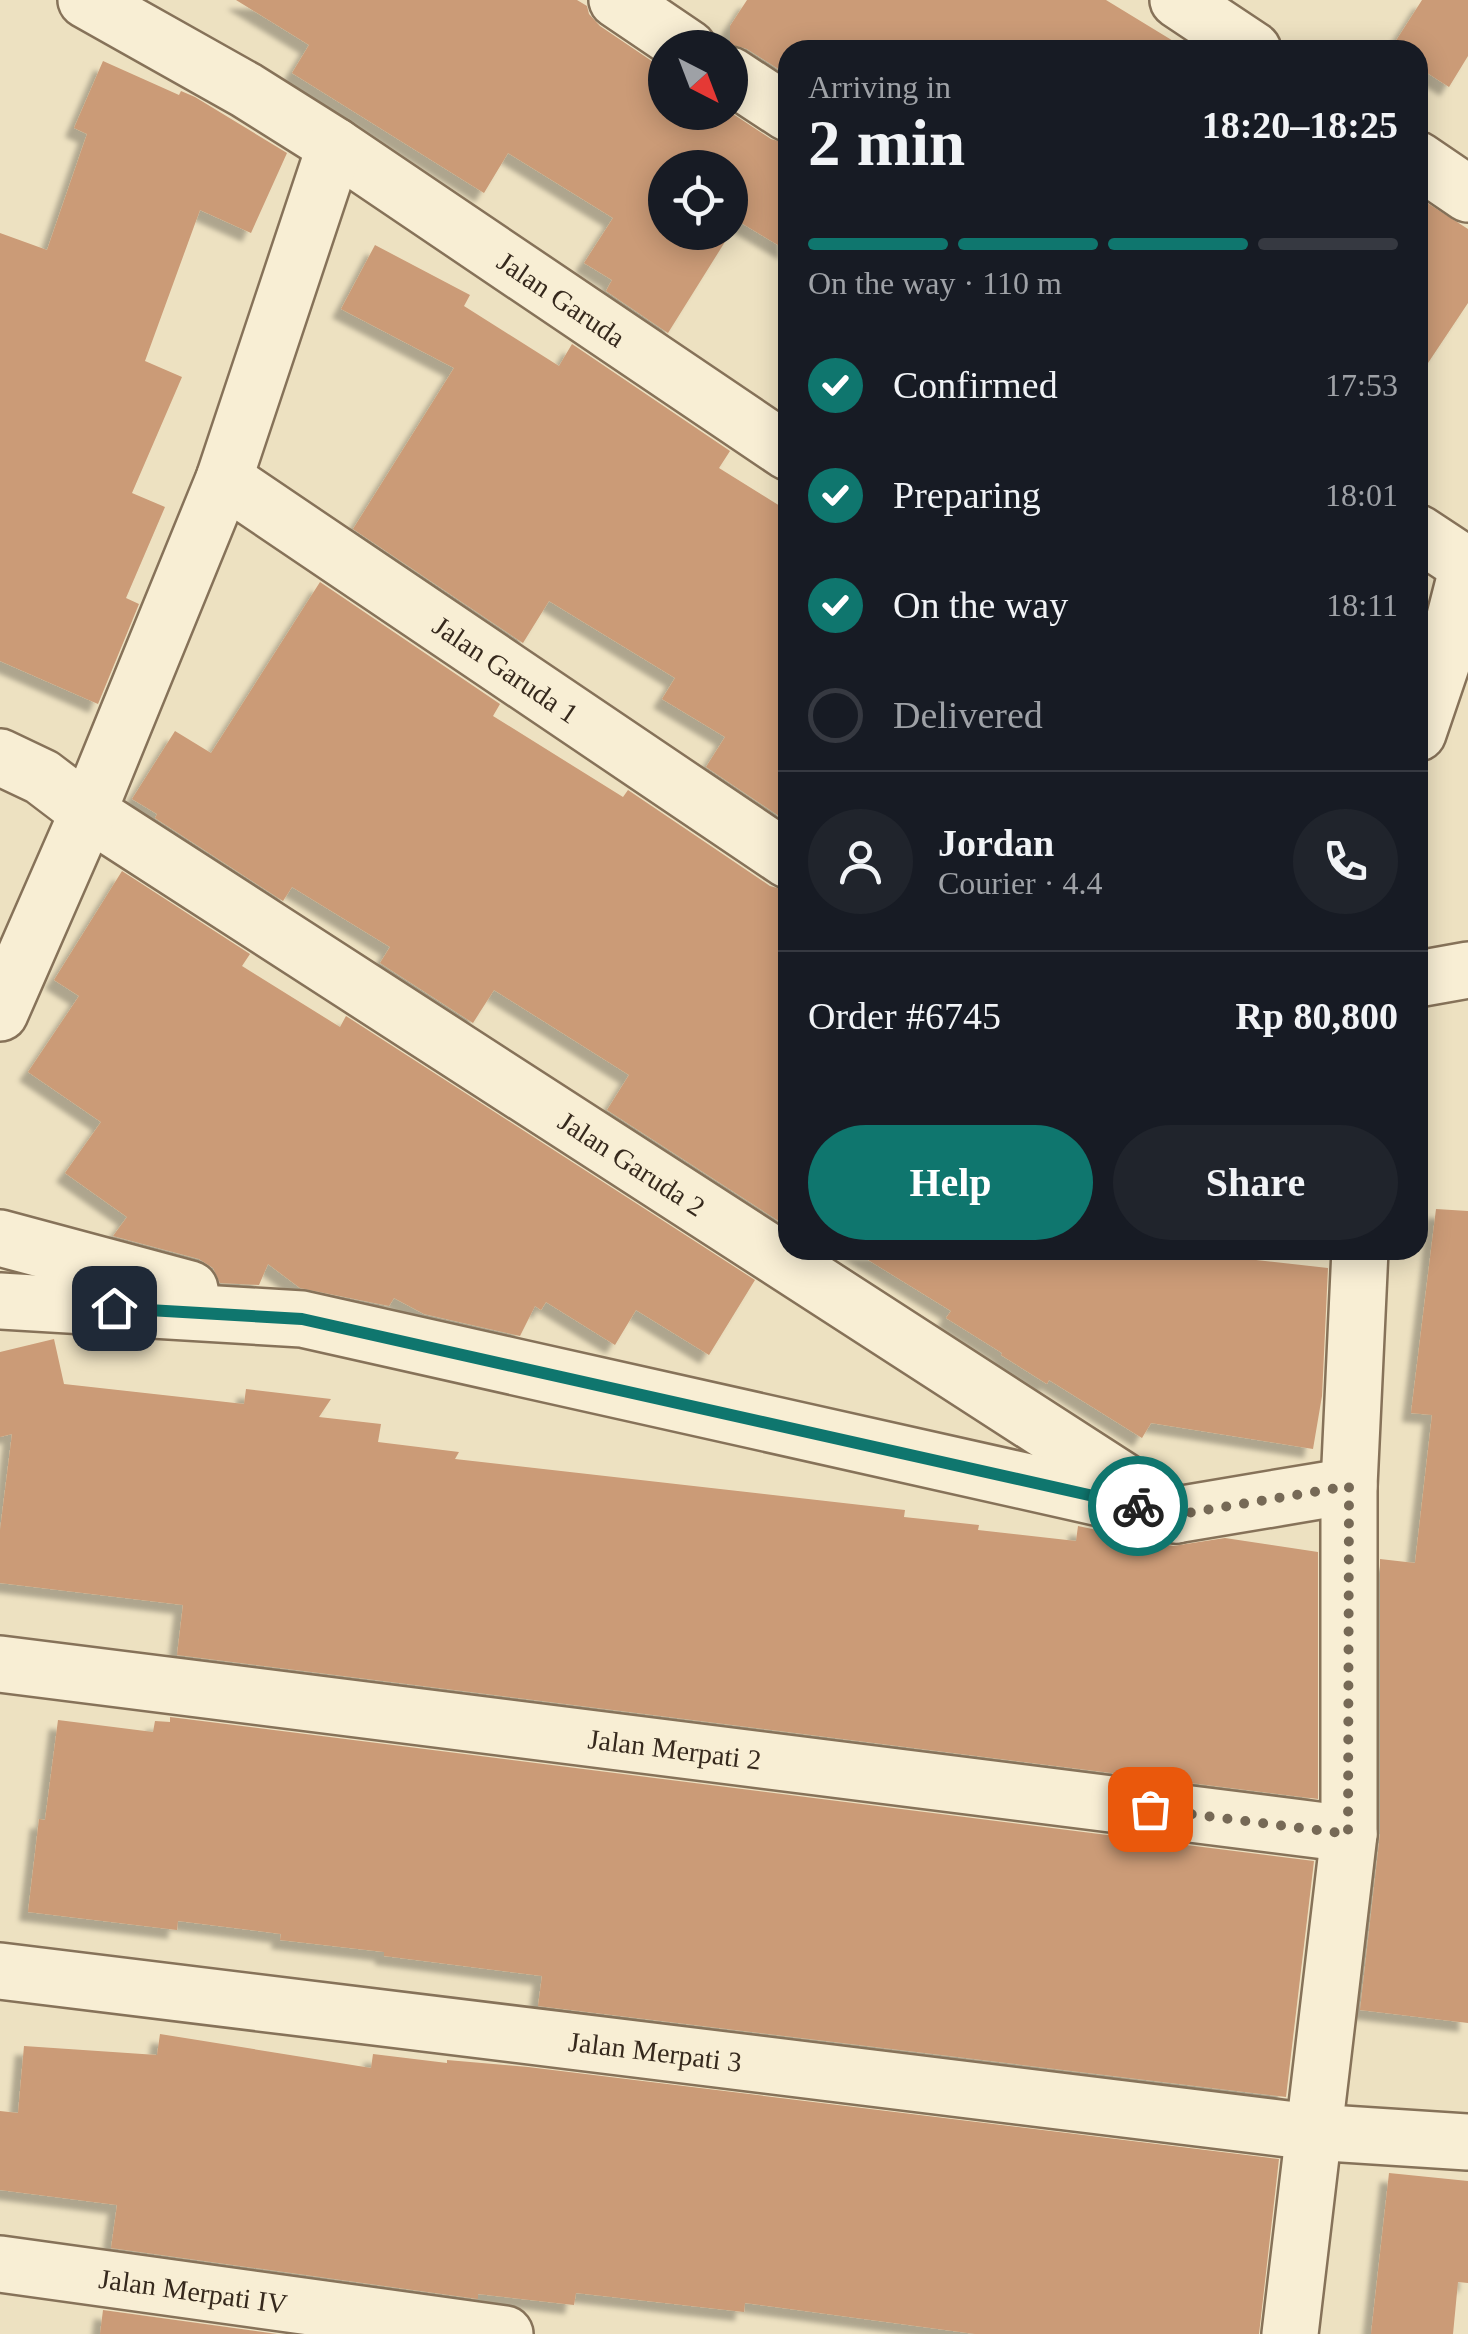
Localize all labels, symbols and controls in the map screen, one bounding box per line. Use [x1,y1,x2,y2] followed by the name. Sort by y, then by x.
[648,30,748,130] north arrow
[648,30,748,250] map controls
[808,69,951,105] text: Arriving in
[1202,104,1398,146] text: 18:20–18:25
[808,107,965,179] text: 2 min
[648,150,748,250] button: locate
[492,245,631,354] street label: Jalan Garuda
[808,265,1062,301] text: On the way · 110 m
[808,358,863,413] icon: check
[893,364,1058,406] text: Confirmed
[1325,367,1398,403] text: 17:53
[808,468,863,523] icon: check
[893,474,1041,516] text: Preparing
[1325,477,1398,513] text: 18:01
[808,578,863,633] icon: check
[893,584,1068,626] text: On the way
[1326,587,1398,623] text: 18:11
[427,610,584,730] street label: Jalan Garuda 1
[893,694,1043,736] text: Delivered
[808,809,913,914] button: person
[1293,809,1398,914] button: phone
[938,822,1054,864] text: Jordan
[938,865,1102,901] text: Courier · 4.4
[808,995,1001,1037] text: Order #6745
[1235,995,1398,1037] text: Rp 80,800
[553,1105,711,1223] street label: Jalan Garuda 2
[808,1125,1093,1240] button: Help
[1113,1125,1398,1240] button: Share
[72,1266,157,1351] pin
[87,1281,142,1336] icon: home
[1088,1456,1188,1556] courier
[1111,1479,1166,1534] icon: bike
[586,1723,763,1776] street label: Jalan Merpati 2
[1108,1767,1193,1852] pin
[1123,1782,1178,1837] icon: bag
[567,2026,743,2078] street label: Jalan Merpati 3
[97,2263,289,2320] street label: Jalan Merpati IV

